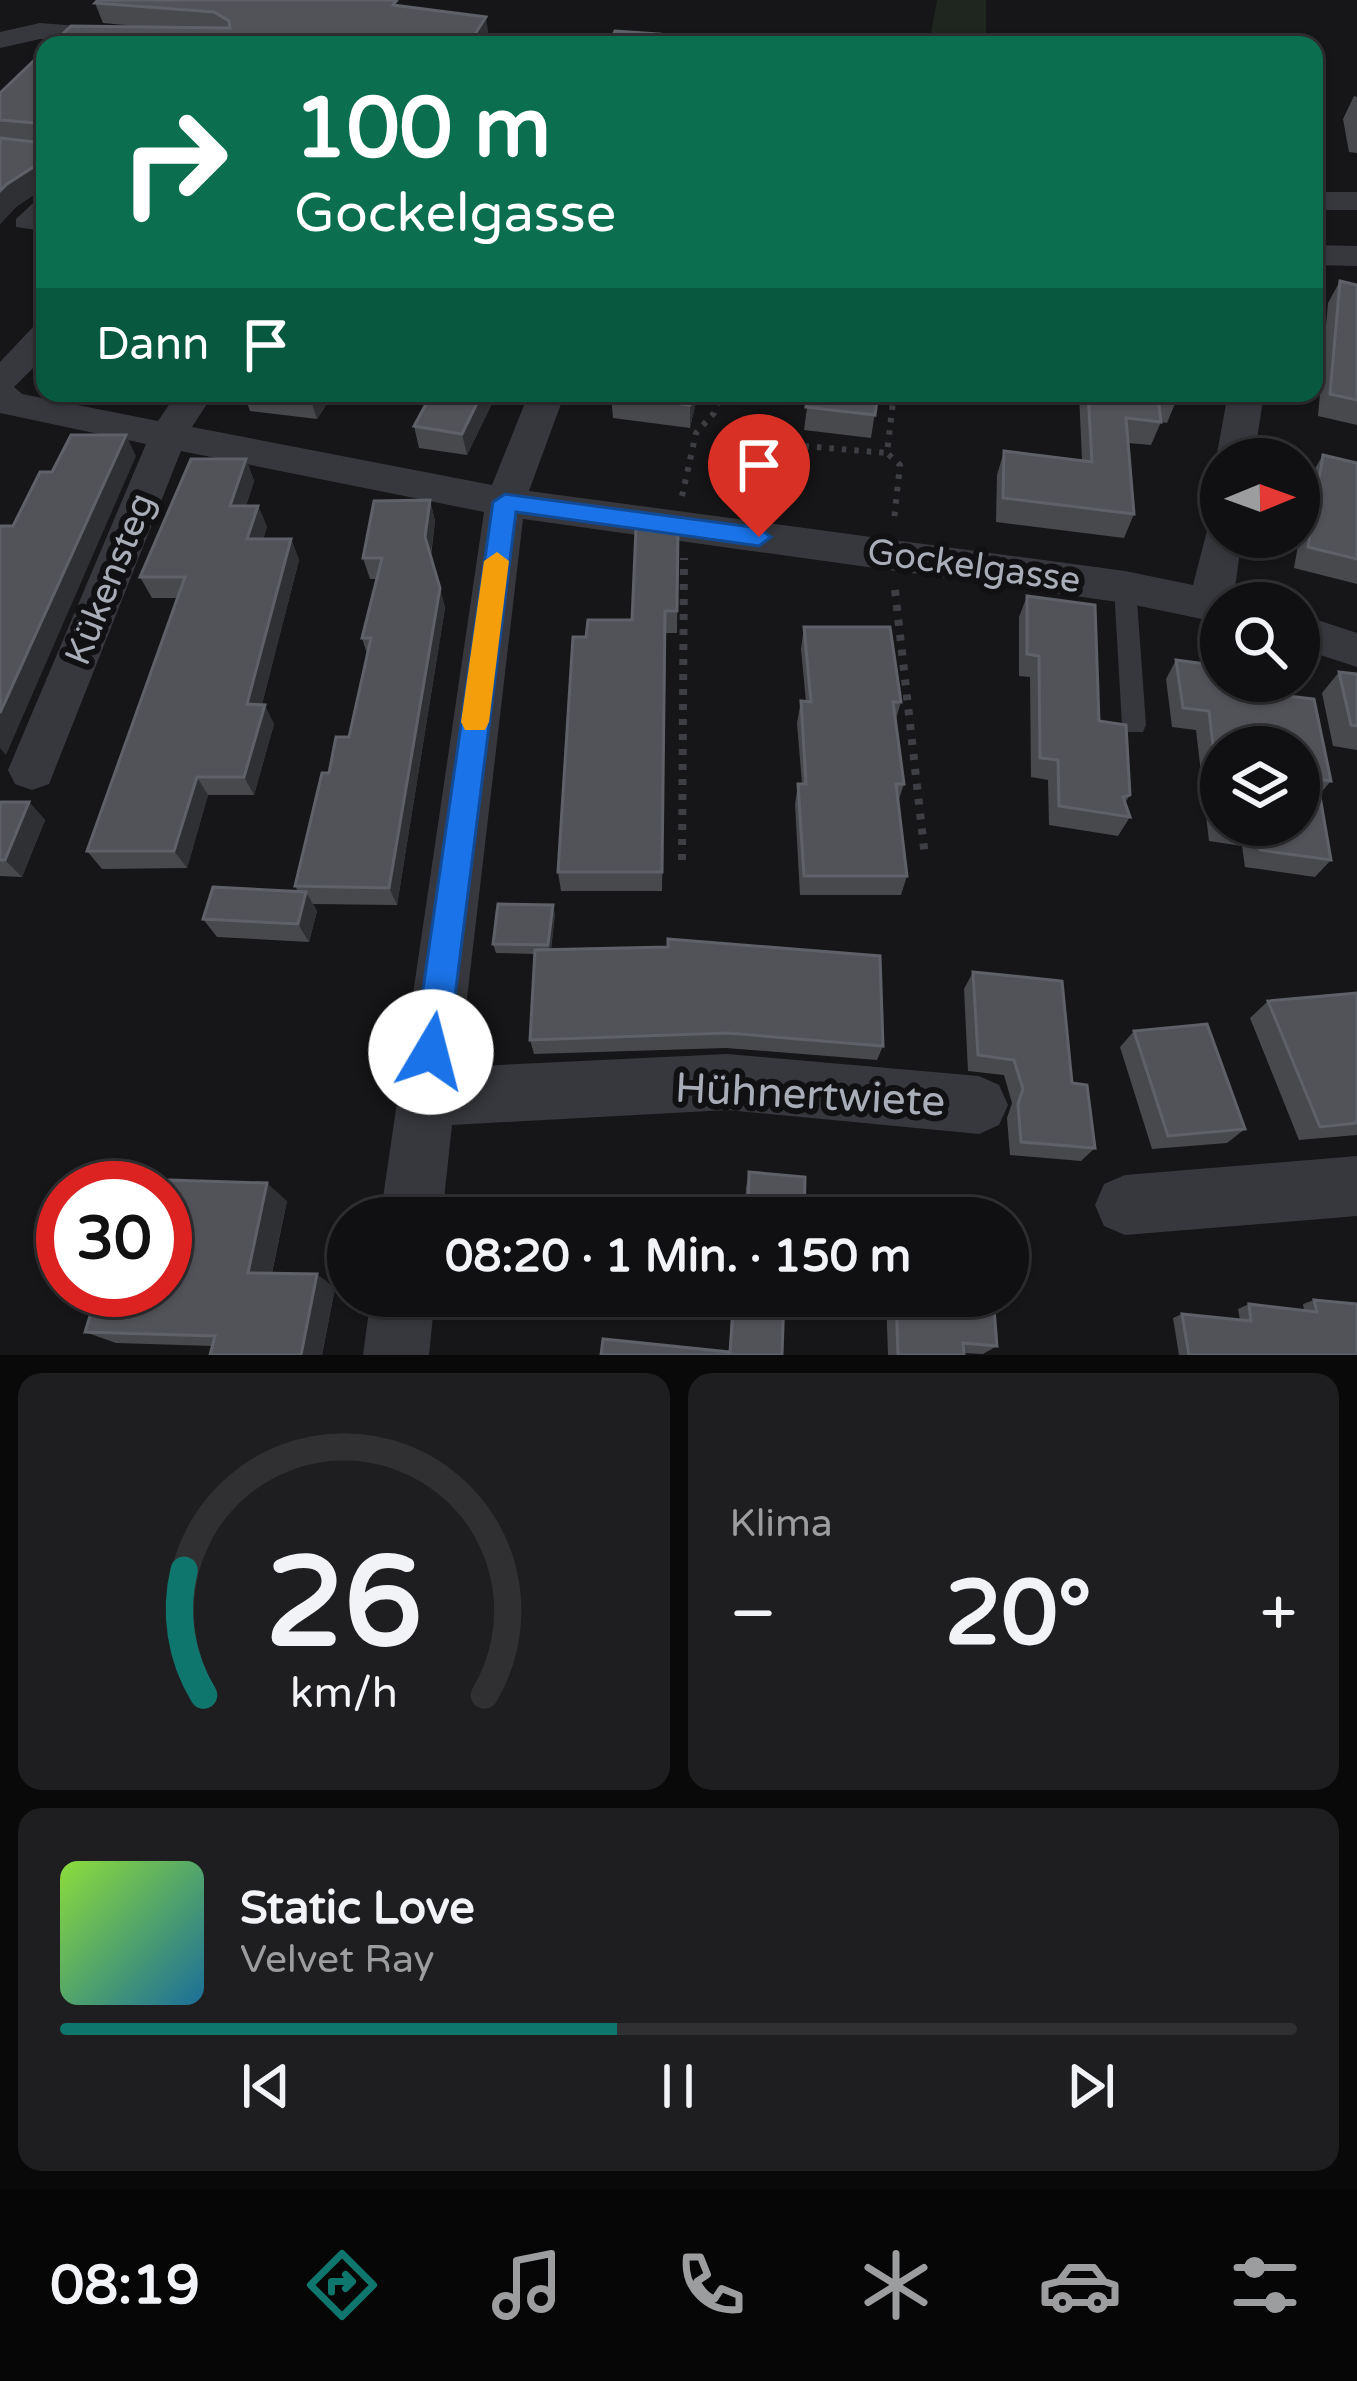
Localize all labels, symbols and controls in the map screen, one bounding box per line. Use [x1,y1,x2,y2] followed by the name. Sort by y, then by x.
[294,79,551,180] text: 100 m
[96,84,252,240] icon: right
[294,181,616,246] text: Gockelgasse
[233,312,299,378] icon: arrive
[96,318,209,372] text: Dann
[708,414,810,537] pin
[726,432,792,498] icon: arrive
[1200,438,1320,558] north arrow
[1200,438,1320,846] map controls
[56,487,164,671] street label: Kükensteg
[865,530,1083,602] street label: Gockelgasse
[1200,582,1320,702] button: search
[1200,726,1320,846] button: layers
[368,989,494,1115] position arrow
[674,1062,946,1128] street label: Hühnertwiete
[36,1161,192,1317] speed limit sign: 30
[445,1230,911,1284] text: 08:20 · 1 Min. · 150 m
[730,1500,833,1547] text: Klima
[265,1529,422,1680] text: 26
[945,1560,1092,1669] text: 20°
[730,1574,777,1654] text: −
[1260,1574,1297,1654] text: +
[290,1667,398,1718] text: km/h
[240,1882,475,1936] text: Static Love
[240,1936,435,1983] text: Velvet Ray
[233,2053,299,2119] icon: previous
[645,2053,711,2119] icon: pause
[1058,2053,1124,2119] icon: next
[300,2243,384,2327] icon: directions
[485,2243,569,2327] icon: music
[669,2243,753,2327] icon: phone
[854,2243,938,2327] icon: climate
[1038,2243,1122,2327] icon: car
[1223,2243,1307,2327] icon: filters
[50,2253,200,2318] text: 08:19

